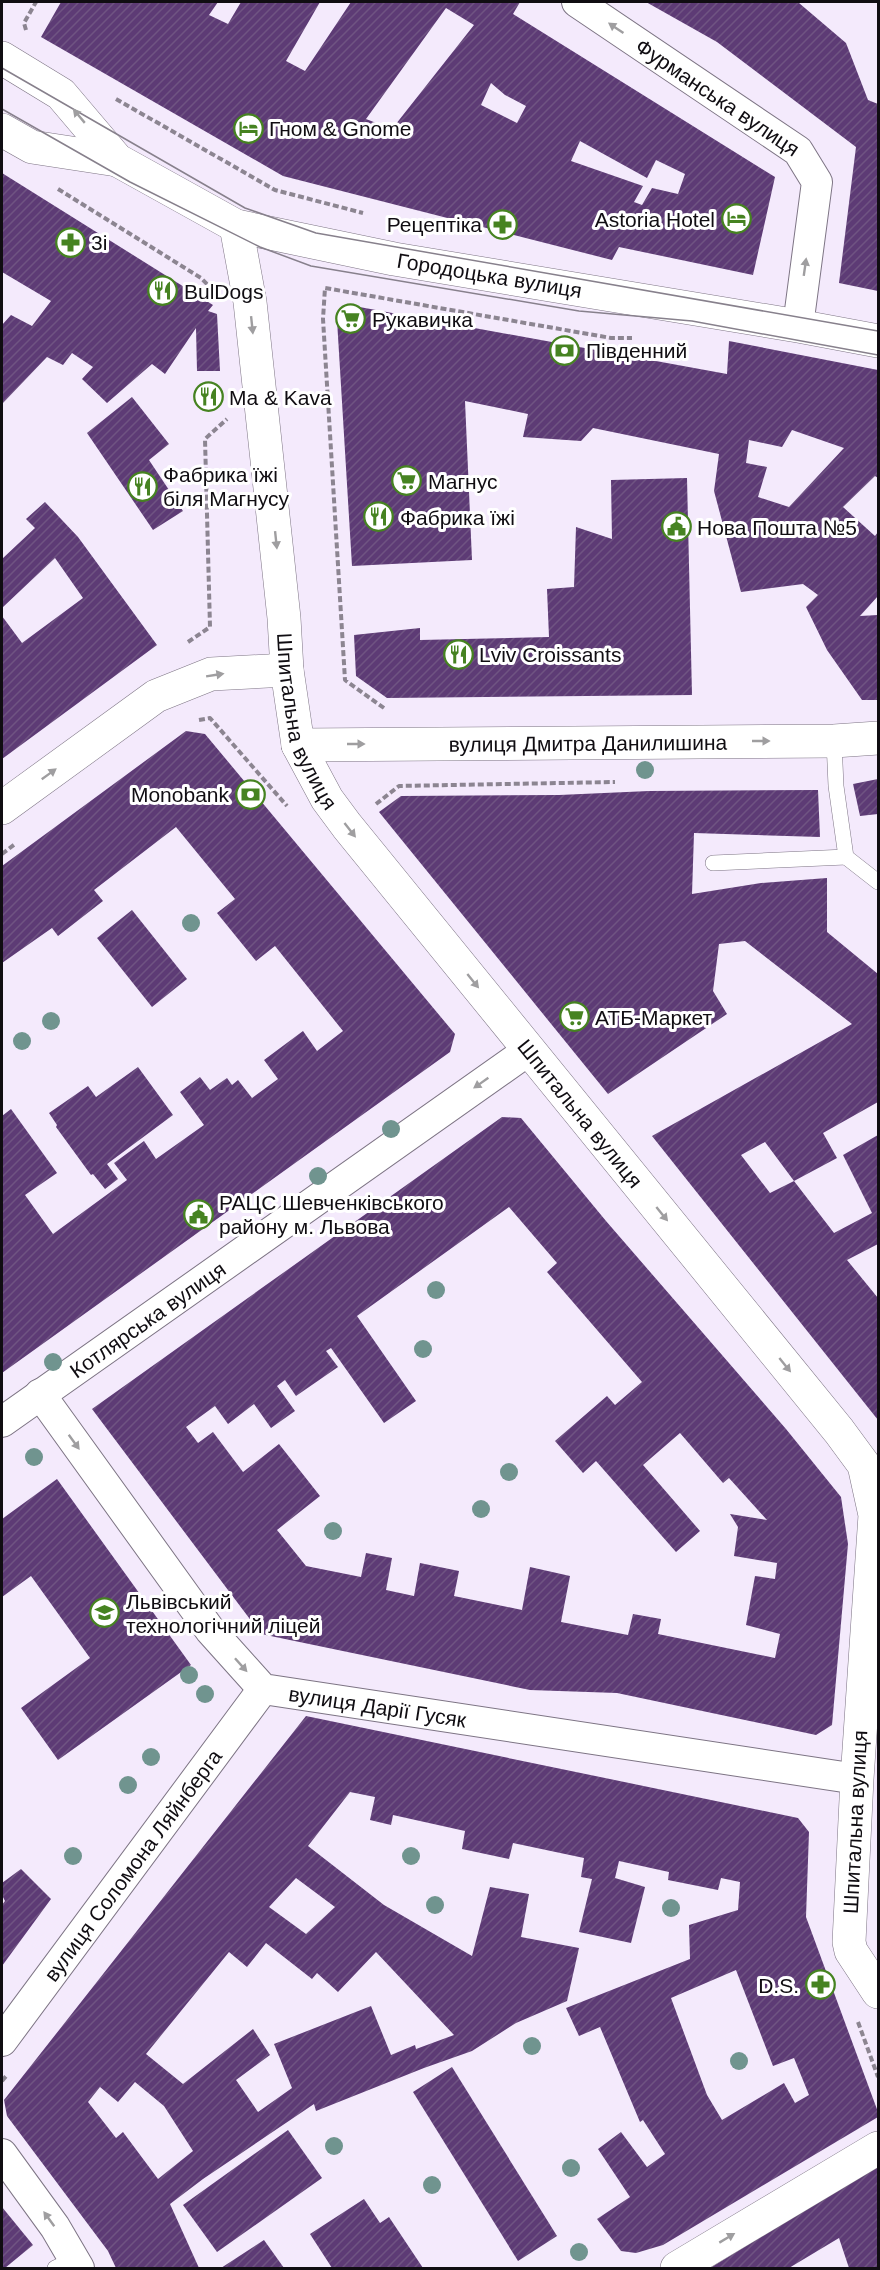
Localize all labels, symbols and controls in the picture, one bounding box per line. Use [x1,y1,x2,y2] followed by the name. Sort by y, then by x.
[609,22,625,34] one-way arrow
[632,34,804,160] street label: Фурманська вулиця
[73,108,86,124] one-way arrow
[232,112,264,144] hotel icon: Гном & Gnome
[269,117,411,140] place label: Гном & Gnome
[720,203,752,235] hotel icon: Astoria Hotel
[487,208,519,240] pharmacy icon: Рецептіка
[595,208,715,231] place label: Astoria Hotel
[387,213,482,236] place label: Рецептіка
[54,226,86,258] pharmacy icon: 3і
[91,231,107,254] place label: 3і
[395,248,584,301] street label: Городоцька вулиця
[801,258,810,277] one-way arrow
[147,275,179,307] restaurant icon: BulDogs
[184,280,263,303] place label: BulDogs
[335,303,367,335] supermarket icon: Рукавичка
[372,308,473,331] place label: Рукавичка
[247,316,257,335] one-way arrow
[549,334,581,366] bank icon: Південний
[586,339,687,362] place label: Південний
[192,381,224,413] restaurant icon: Ma & Kava
[229,386,332,409] place label: Ma & Kava
[163,463,290,510] place label: Фабрика їжі біля Магнусу
[391,465,423,497] supermarket icon: Магнус
[126,470,158,502] restaurant icon: Фабрика їжі біля Магнусу
[428,470,497,493] place label: Магнус
[363,501,395,533] restaurant icon: Фабрика їжі
[400,506,515,529] place label: Фабрика їжі
[660,511,692,543] public building icon: Нова Пошта №5
[697,516,857,539] place label: Нова Пошта №5
[271,531,281,550] one-way arrow
[273,632,342,814] street label: Шпитальна вулиця
[442,638,474,670] restaurant icon: Lviv Croissants
[479,643,621,666] place label: Lviv Croissants
[205,671,224,680] one-way arrow
[449,730,728,755] street label: вулиця Дмитра Данилишина
[752,736,771,746] one-way arrow
[347,739,366,749] one-way arrow
[40,768,56,780] one-way arrow
[234,778,266,810] bank icon: Monobank
[131,783,229,806] place label: Monobank
[343,822,356,838] one-way arrow
[466,973,479,988] one-way arrow
[558,1001,590,1033] supermarket icon: АТБ-Маркет
[595,1006,712,1029] place label: АТБ-Маркет
[514,1035,647,1192] street label: Шпитальна вулиця
[474,1077,489,1089] one-way arrow
[219,1191,444,1238] place label: РАЦС Шевченківського району м. Львова
[182,1198,214,1230] public building icon: РАЦС Шевченківського району м. Львова
[656,1206,669,1222] one-way arrow
[65,1257,230,1382] street label: Котлярська вулиця
[779,1357,792,1373] one-way arrow
[68,1434,80,1449] one-way arrow
[126,1590,320,1637] place label: Львівський технологічний ліцей
[89,1597,121,1629] school or university icon: Львівський технологічний ліцей
[234,1657,247,1672] one-way arrow
[287,1682,469,1731] street label: вулиця Дарії Гусяк
[839,1730,871,1914] street label: Шпитальна вулиця
[39,1745,226,1985] street label: вулиця Соломона Ляйнберга
[804,1969,836,2001] pharmacy icon: D.S.
[758,1974,799,1997] place label: D.S.
[43,2211,55,2226] one-way arrow
[719,2233,736,2243] one-way arrow

